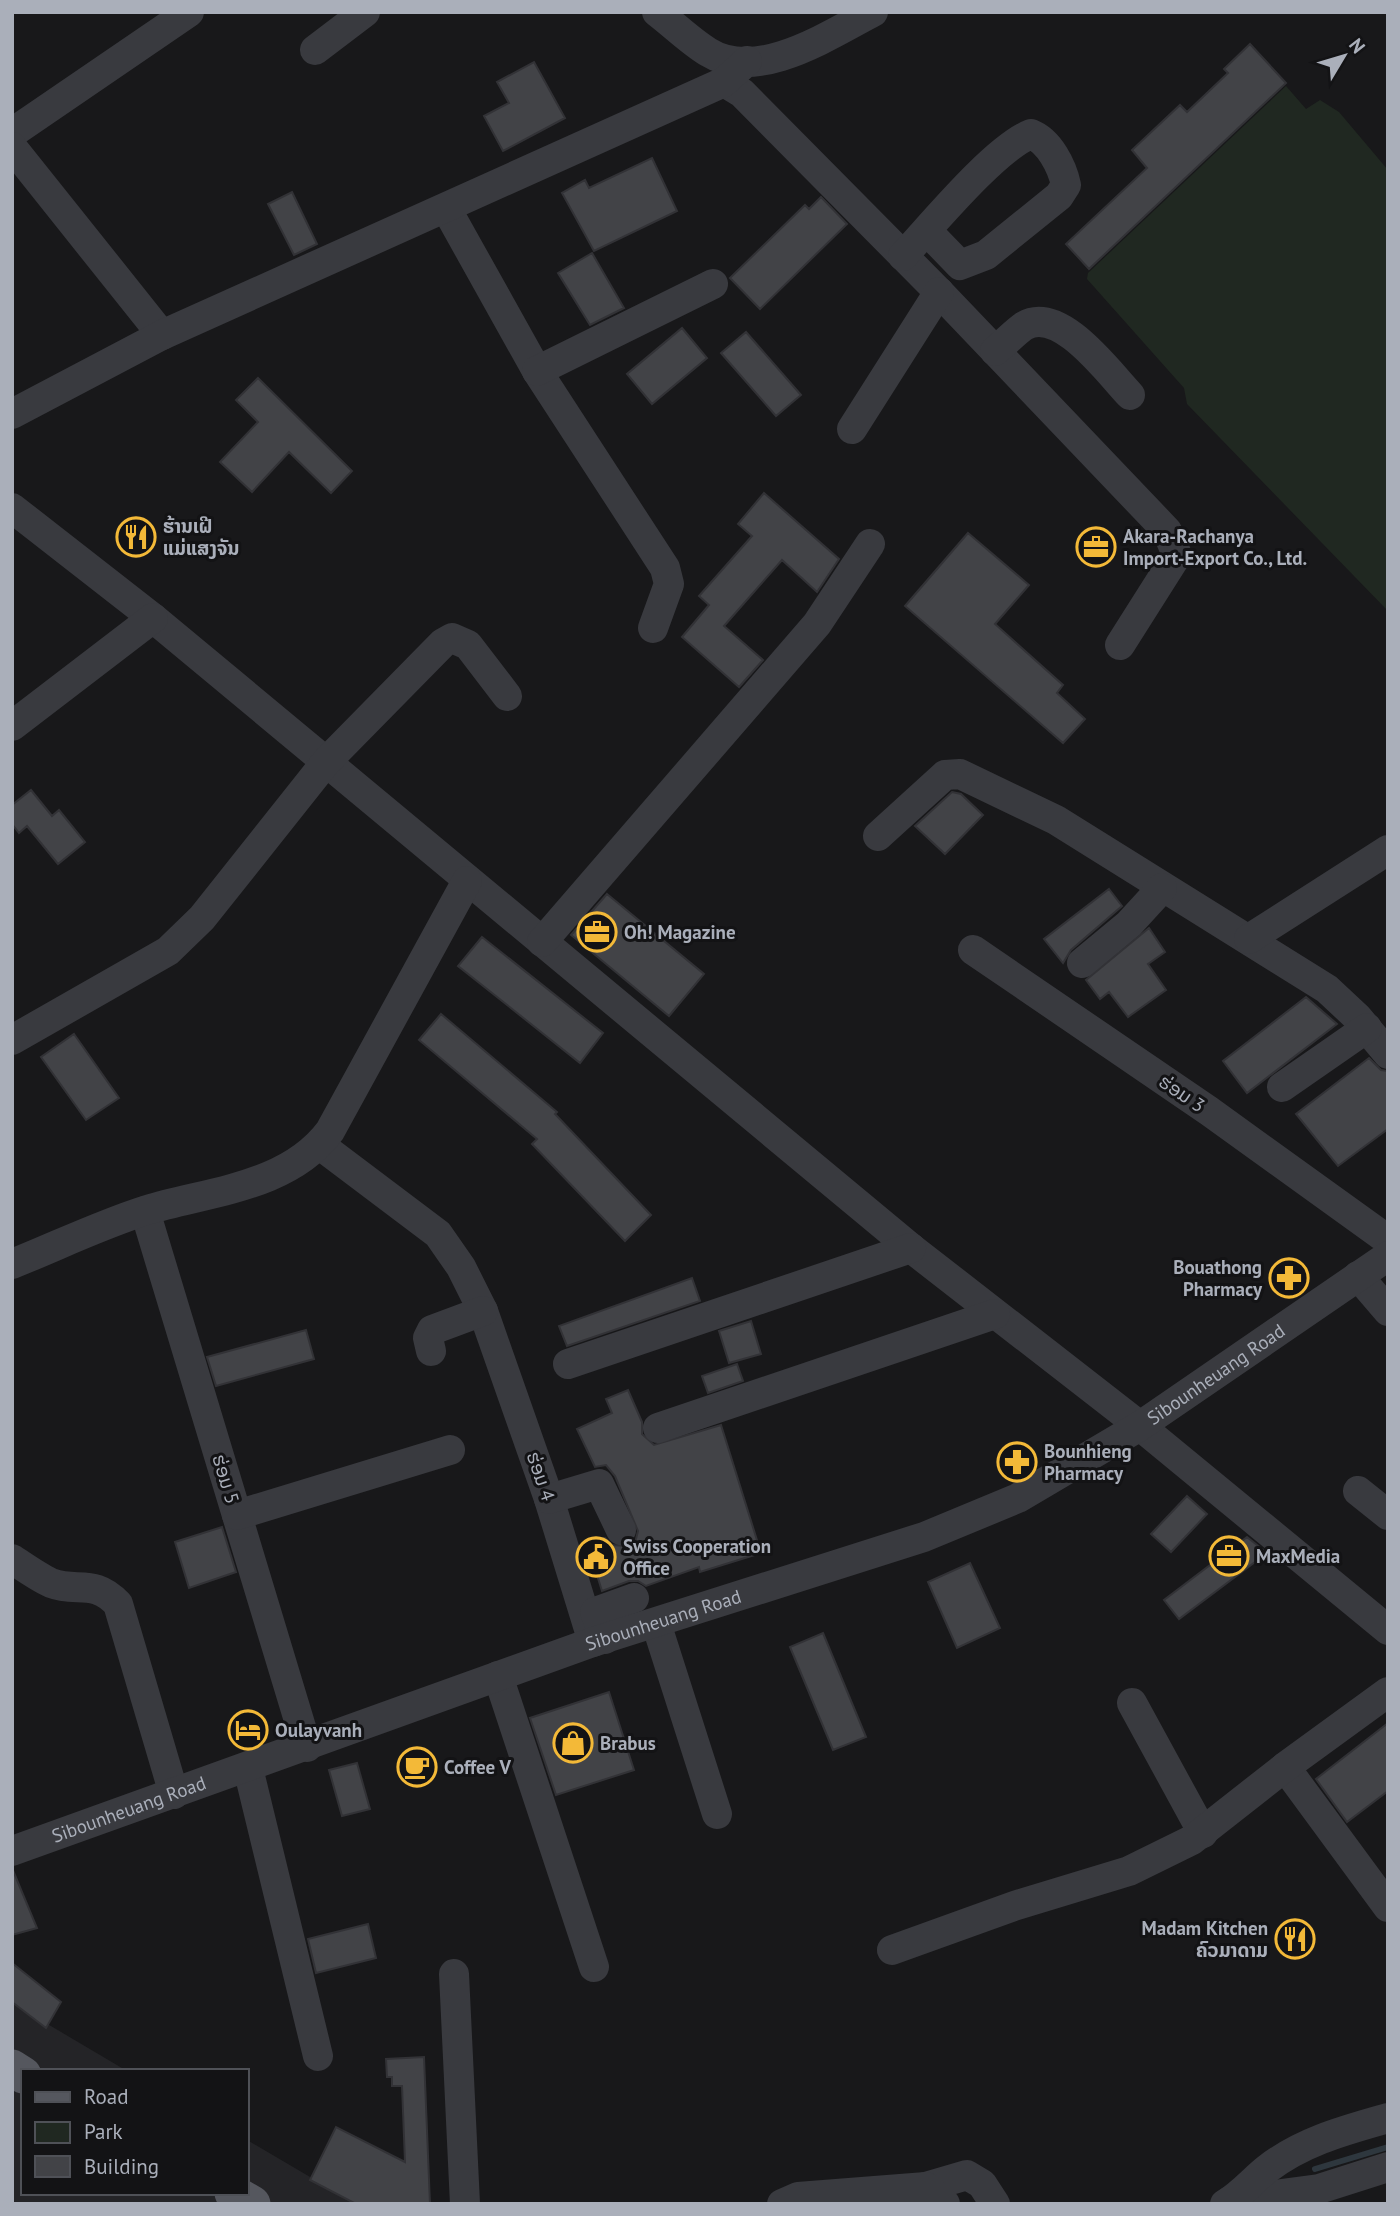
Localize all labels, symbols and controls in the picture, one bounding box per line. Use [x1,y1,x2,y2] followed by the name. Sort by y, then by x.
[1309,21,1379,91] north arrow
[1344,33,1371,58] text: N
[163,514,239,560] place label: ຮ້ານເຝີ ແມ່ແສງຈັນ
[115,516,157,558] restaurant icon: ຮ້ານເຝີ ແມ່ແສງຈັນ
[1123,524,1307,570] place label: Akara-Rachanya Import-Export Co., Ltd.
[1075,526,1117,568] office icon: Akara-Rachanya Import-Export Co., Ltd.
[576,911,618,953] office icon: Oh! Magazine
[624,920,736,944] place label: Oh! Magazine
[1154,1069,1210,1117] street label: ຮ່ອມ 3
[1173,1255,1263,1301] place label: Bouathong Pharmacy
[1268,1257,1310,1299] pharmacy icon: Bouathong Pharmacy
[1142,1318,1289,1430] street label: Sibounheuang Road
[1044,1439,1132,1485] place label: Bounhieng Pharmacy
[996,1441,1038,1483] pharmacy icon: Bounhieng Pharmacy
[521,1448,561,1504] street label: ຮ່ອມ 4
[207,1451,245,1507] street label: ຮ່ອມ 5
[623,1534,771,1580] place label: Swiss Cooperation Office
[1208,1535,1250,1577] office icon: MaxMedia
[575,1536,617,1578] public building icon: Swiss Cooperation Office
[1256,1544,1340,1568] place label: MaxMedia
[582,1584,744,1656] street label: Sibounheuang Road
[227,1709,269,1751] hotel icon: Oulayvanh
[275,1718,362,1742] place label: Oulayvanh
[552,1722,594,1764] shop icon: Brabus
[600,1731,656,1755] place label: Brabus
[396,1746,438,1788] cafe icon: Coffee V
[444,1755,511,1779] place label: Coffee V
[48,1770,209,1848] street label: Sibounheuang Road
[1142,1916,1268,1962] place label: Madam Kitchen ຄົວມາດາມ
[1274,1918,1316,1960] restaurant icon: Madam Kitchen ຄົວມາດາມ
[21,2069,248,2195] legend
[84,2083,128,2110] text: Road
[84,2118,123,2145] text: Park
[84,2153,159,2180] text: Building

